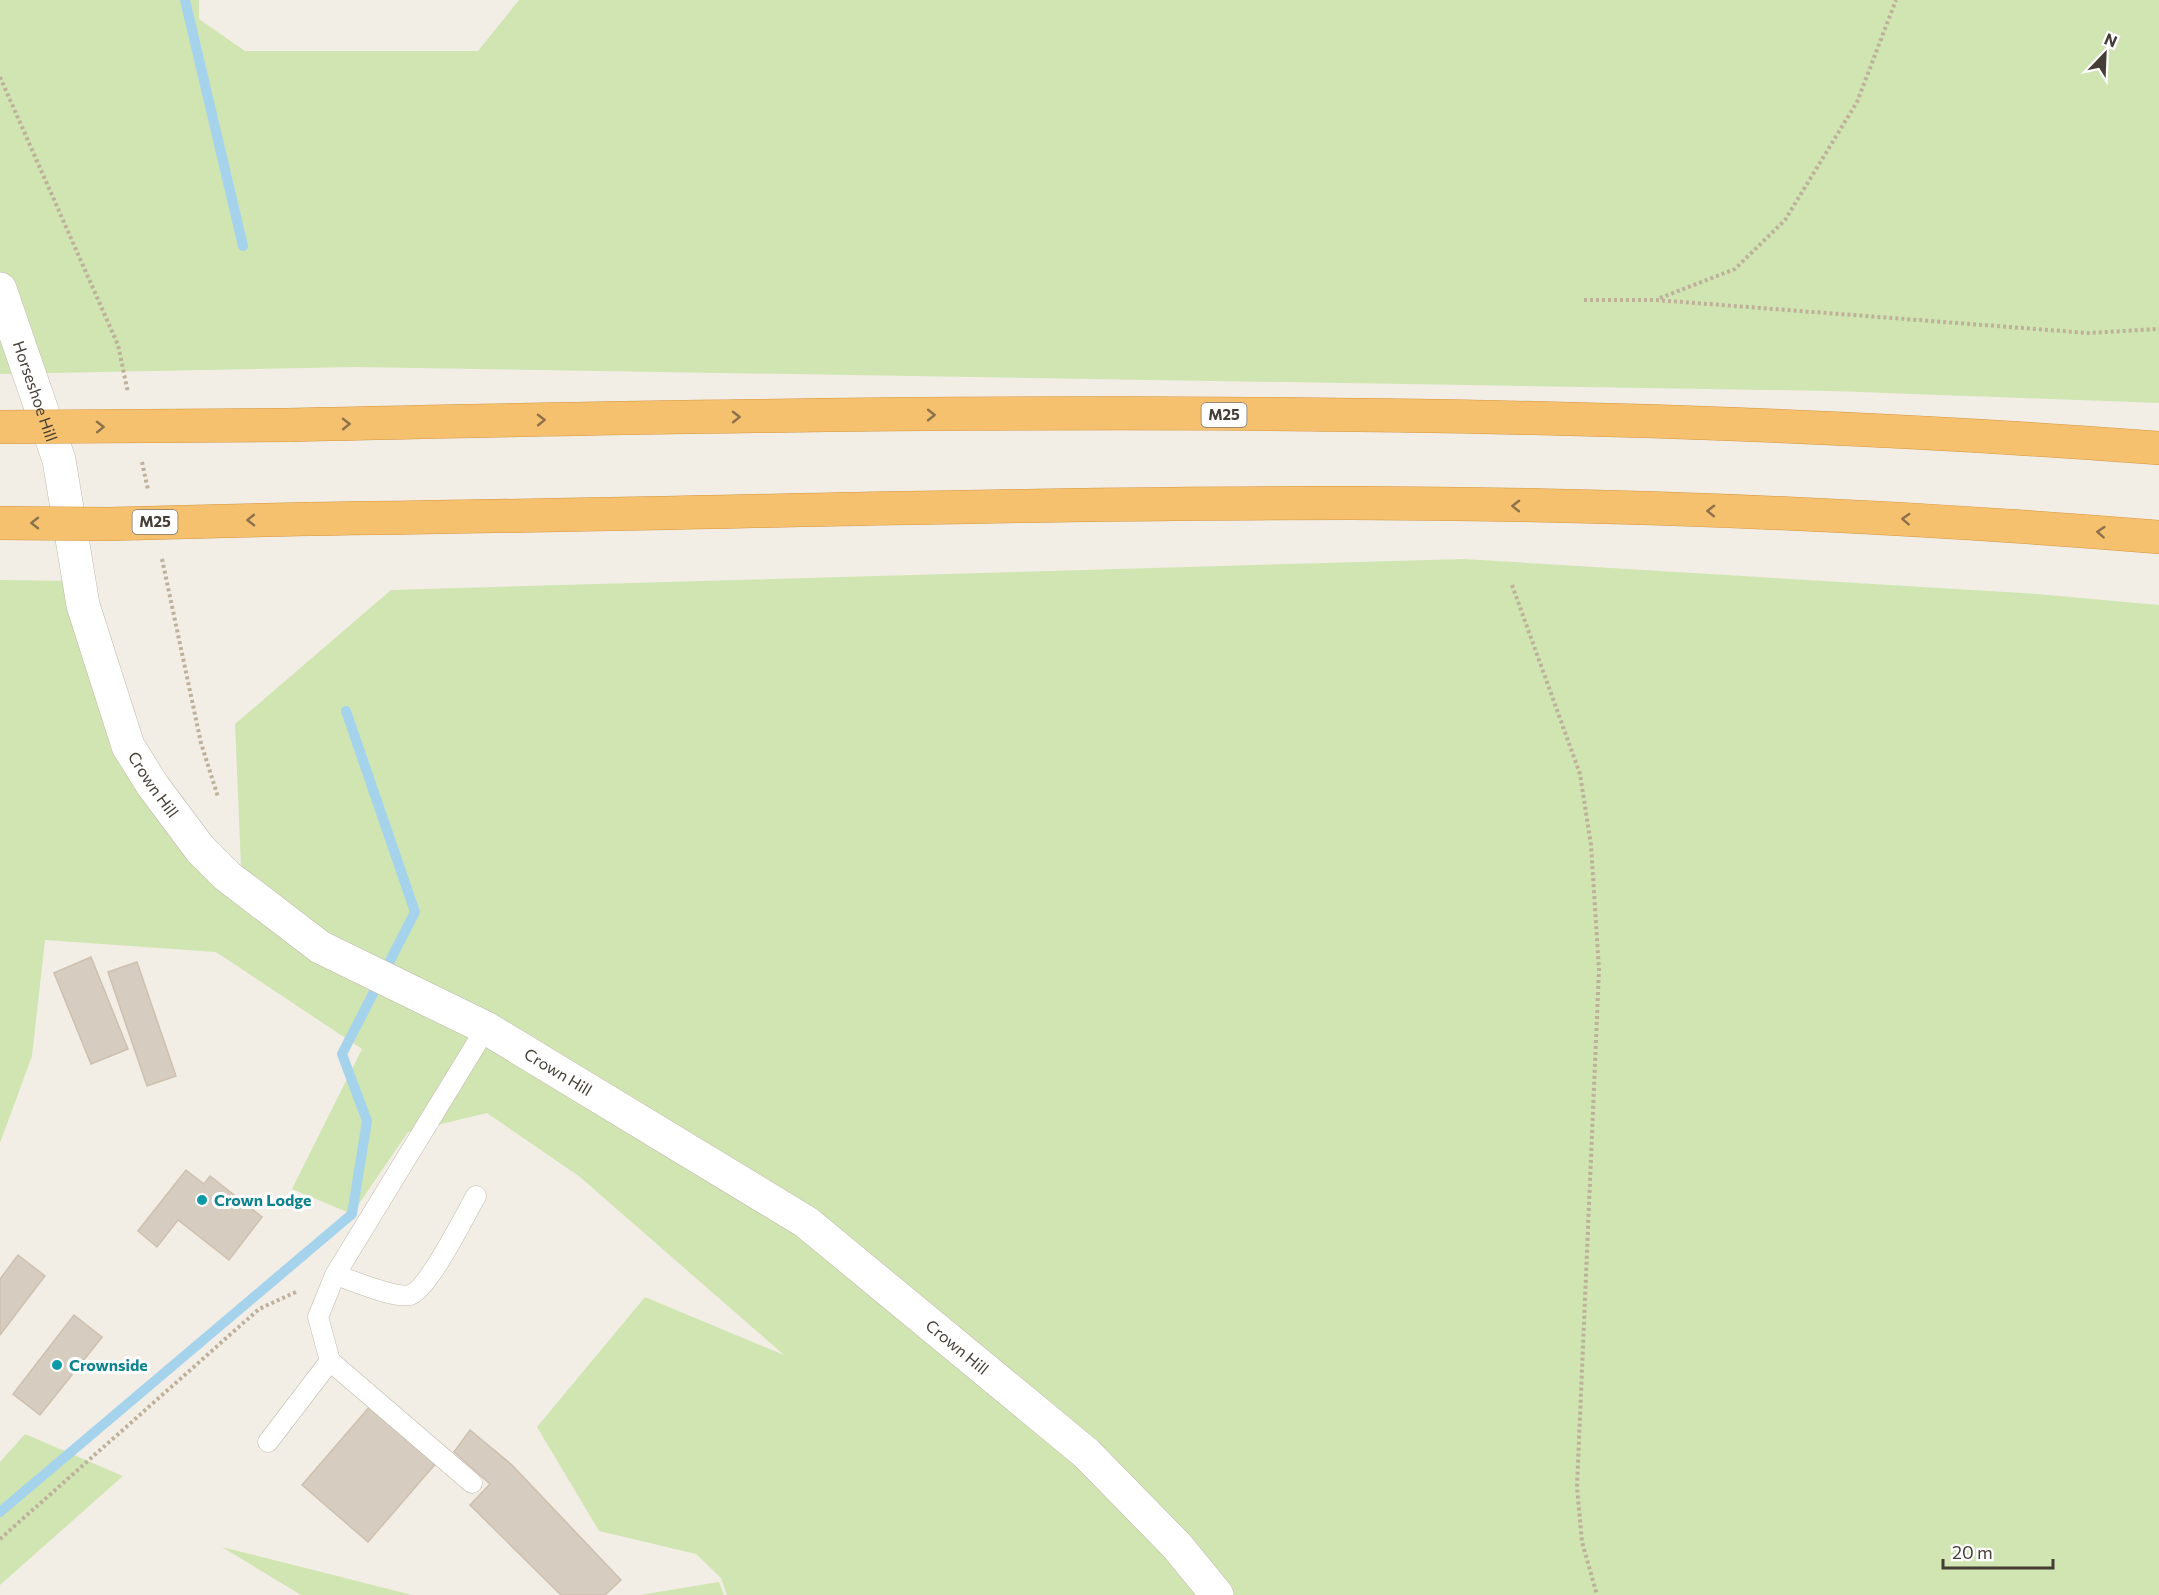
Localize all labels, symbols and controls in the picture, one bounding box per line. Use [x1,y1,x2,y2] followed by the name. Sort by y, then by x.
[2075,24,2135,84] north arrow
[2102,29,2120,51] text: N
[10,338,62,444] street label: Horseshoe Hill
[1202,403,1246,427] road number: M25
[927,409,936,421] one-way arrow
[732,411,741,423] one-way arrow
[537,414,546,426] one-way arrow
[342,418,351,430] one-way arrow
[96,421,105,433] one-way arrow
[1512,500,1521,512] one-way arrow
[1707,504,1716,517] one-way arrow
[132,510,178,534] road number: M25
[1902,512,1911,525] one-way arrow
[246,514,255,527] one-way arrow
[30,517,39,529] one-way arrow
[2096,526,2105,539] one-way arrow
[125,748,183,821] street label: Crown Hill
[521,1044,596,1099] street label: Crown Hill
[214,1190,311,1209] place label: Crown Lodge
[195,1193,209,1207] marker: Crown Lodge
[922,1315,993,1378] street label: Crown Hill
[69,1355,148,1374] place label: Crownside
[50,1358,64,1372] marker: Crownside
[1943,1532,2052,1570] scale bar
[1952,1541,1993,1563] text: 20 m

